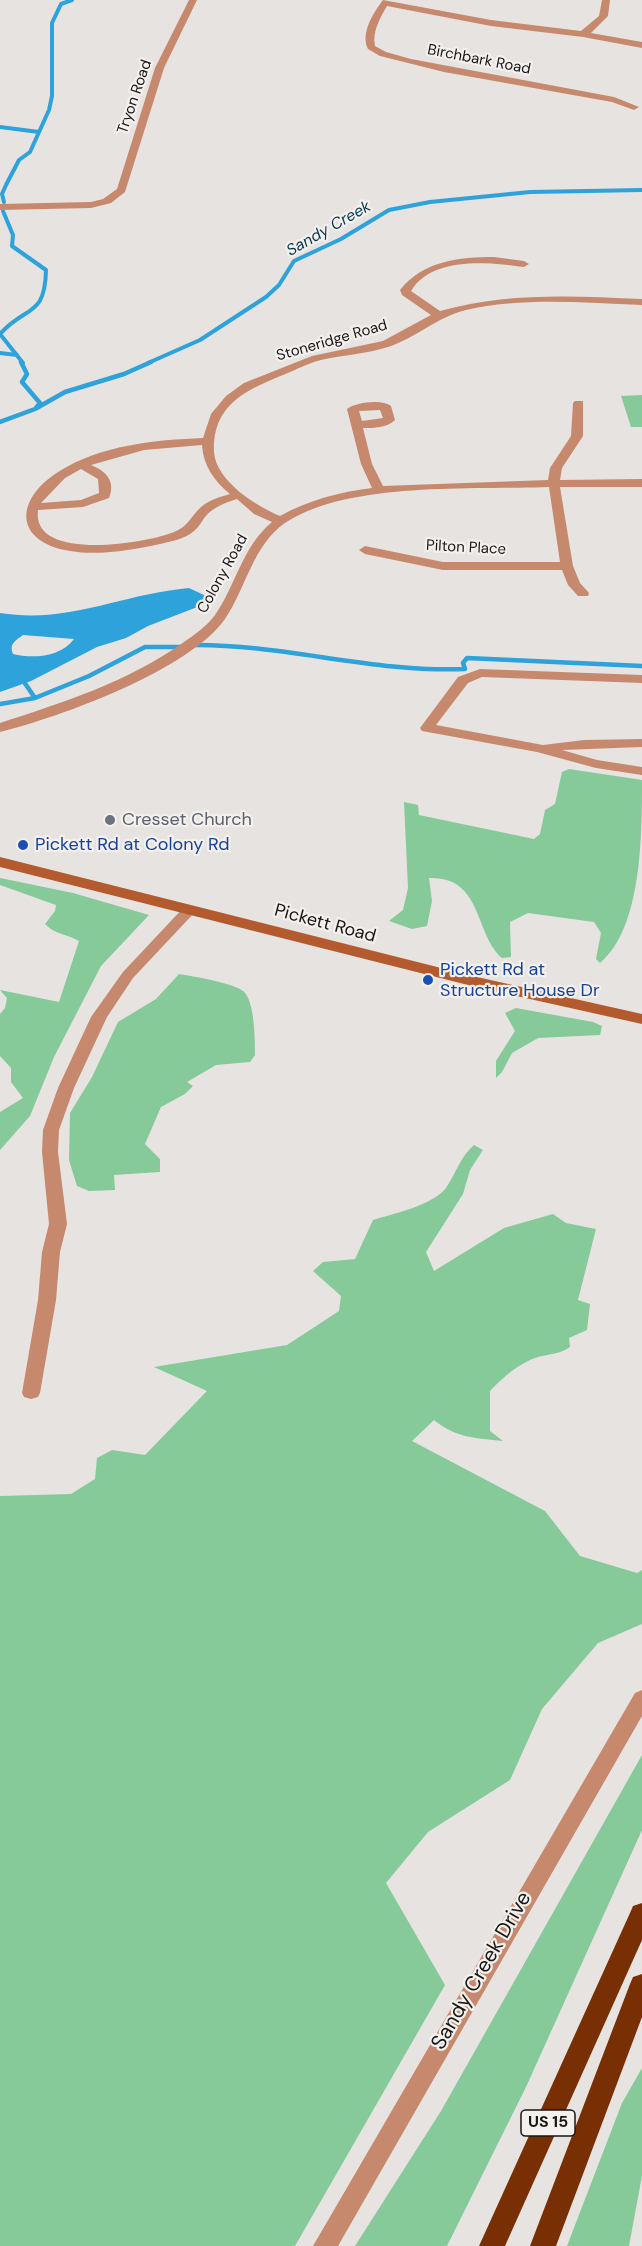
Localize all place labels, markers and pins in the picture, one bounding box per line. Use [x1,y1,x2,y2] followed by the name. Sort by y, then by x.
[122,809,252,831] place label: Cresset Church
[103,813,117,827] marker: Cresset Church
[35,834,229,856] place label: Pickett Rd at Colony Rd
[16,838,30,852] marker: Pickett Rd at Colony Rd
[440,959,600,1002] place label: Pickett Rd at Structure House Dr
[421,973,435,987] marker: Pickett Rd at Structure House Dr

